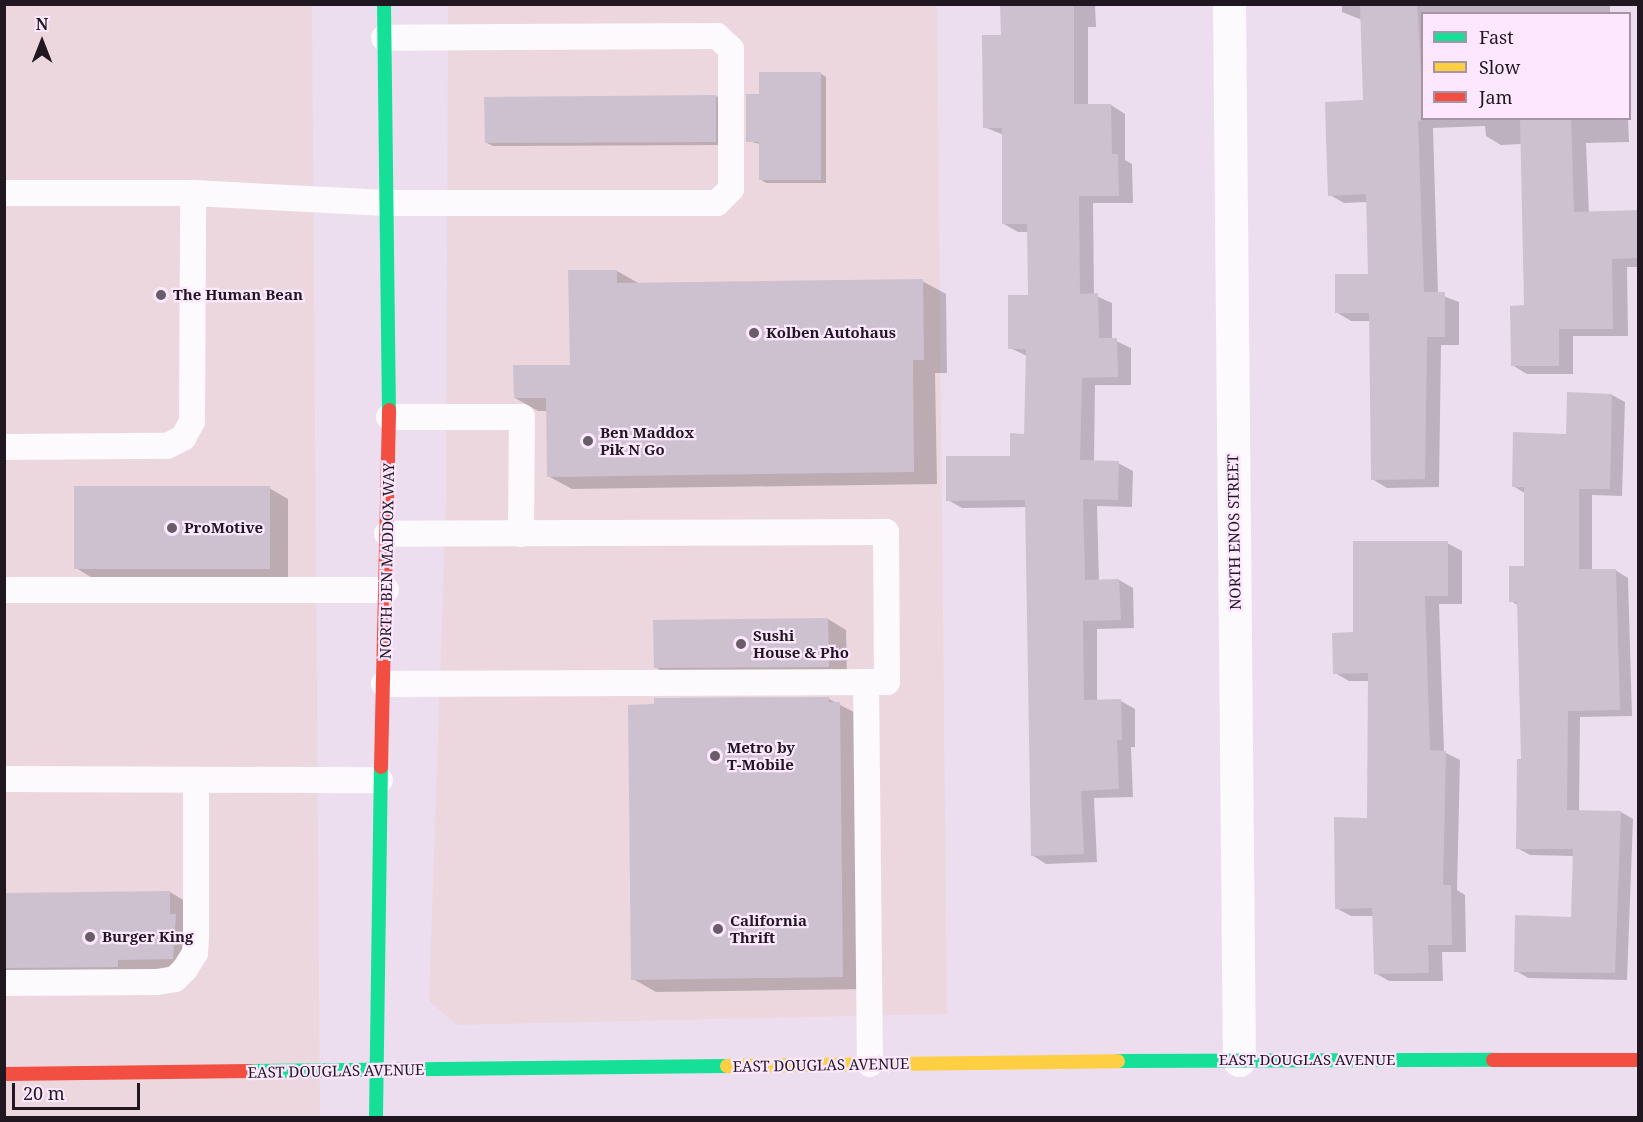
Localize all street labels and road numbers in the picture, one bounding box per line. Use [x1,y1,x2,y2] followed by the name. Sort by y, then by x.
[1224,454,1244,610] street label: NORTH ENOS STREET
[376,463,398,659] street label: NORTH BEN MADDOX WAY
[1219,1051,1395,1069] street label: EAST DOUGLAS AVENUE
[732,1054,910,1076] street label: EAST DOUGLAS AVENUE
[247,1060,425,1082] street label: EAST DOUGLAS AVENUE

